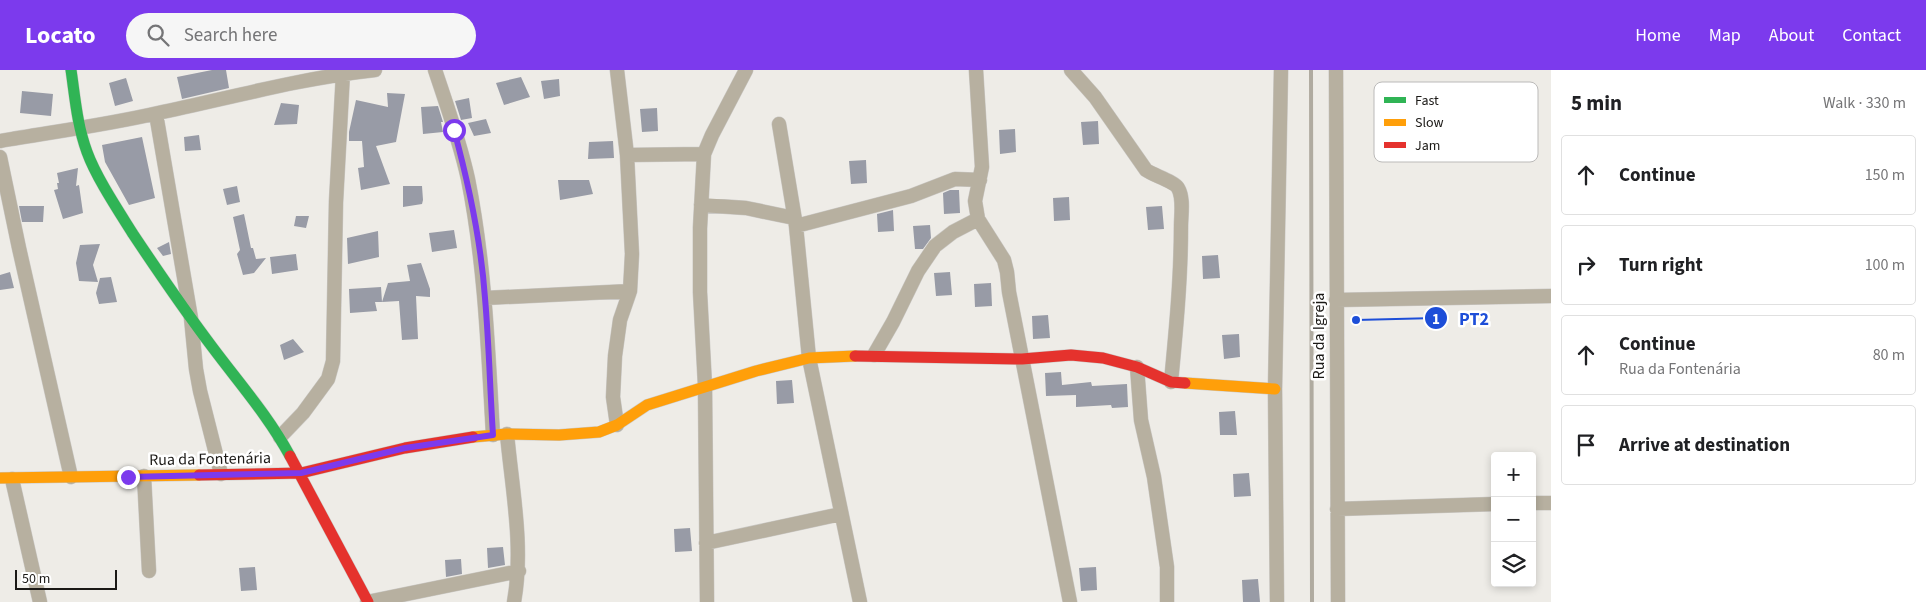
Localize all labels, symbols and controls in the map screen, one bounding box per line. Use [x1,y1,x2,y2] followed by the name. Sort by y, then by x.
[126,13,476,58] search box
[25,18,96,53] text: Locato
[144,21,172,49] icon: search
[184,22,277,49] text: Search here
[1635,23,1681,48] text: Home
[1709,23,1741,48] text: Map
[1769,23,1814,48] text: About
[1842,23,1901,48] text: Contact
[1374,82,1538,162] legend
[1571,88,1622,118] text: 5 min
[1415,91,1439,111] text: Fast
[1823,92,1906,114] text: Walk · 330 m
[1415,113,1444,133] text: Slow
[443,119,466,142] route start
[1415,136,1440,156] text: Jam
[1572,161,1600,189] icon: ahead
[1619,162,1696,189] text: Continue
[1865,164,1905,186] text: 150 m
[1572,251,1600,279] icon: right
[1619,252,1703,279] text: Turn right
[1865,254,1905,276] text: 100 m
[1308,293,1330,379] street label: Rua da Igreja
[1424,302,1499,335] callout: PT2
[1459,307,1489,332] text: PT2
[1432,309,1440,330] text: 1
[1619,331,1696,358] text: Continue
[1572,341,1600,369] icon: ahead
[1873,344,1905,366] text: 80 m
[1619,358,1741,380] text: Rua da Fontenária
[1572,431,1600,459] icon: arrive
[1619,432,1790,459] text: Arrive at destination
[149,447,271,471] street label: Rua da Fontenária
[1491,452,1536,587] map controls
[1491,452,1536,497] button: +
[117,466,140,489] route end
[1491,497,1536,542] button: −
[1491,542,1536,587] button: layers
[15,567,118,590] scale bar
[22,569,50,589] text: 50 m

